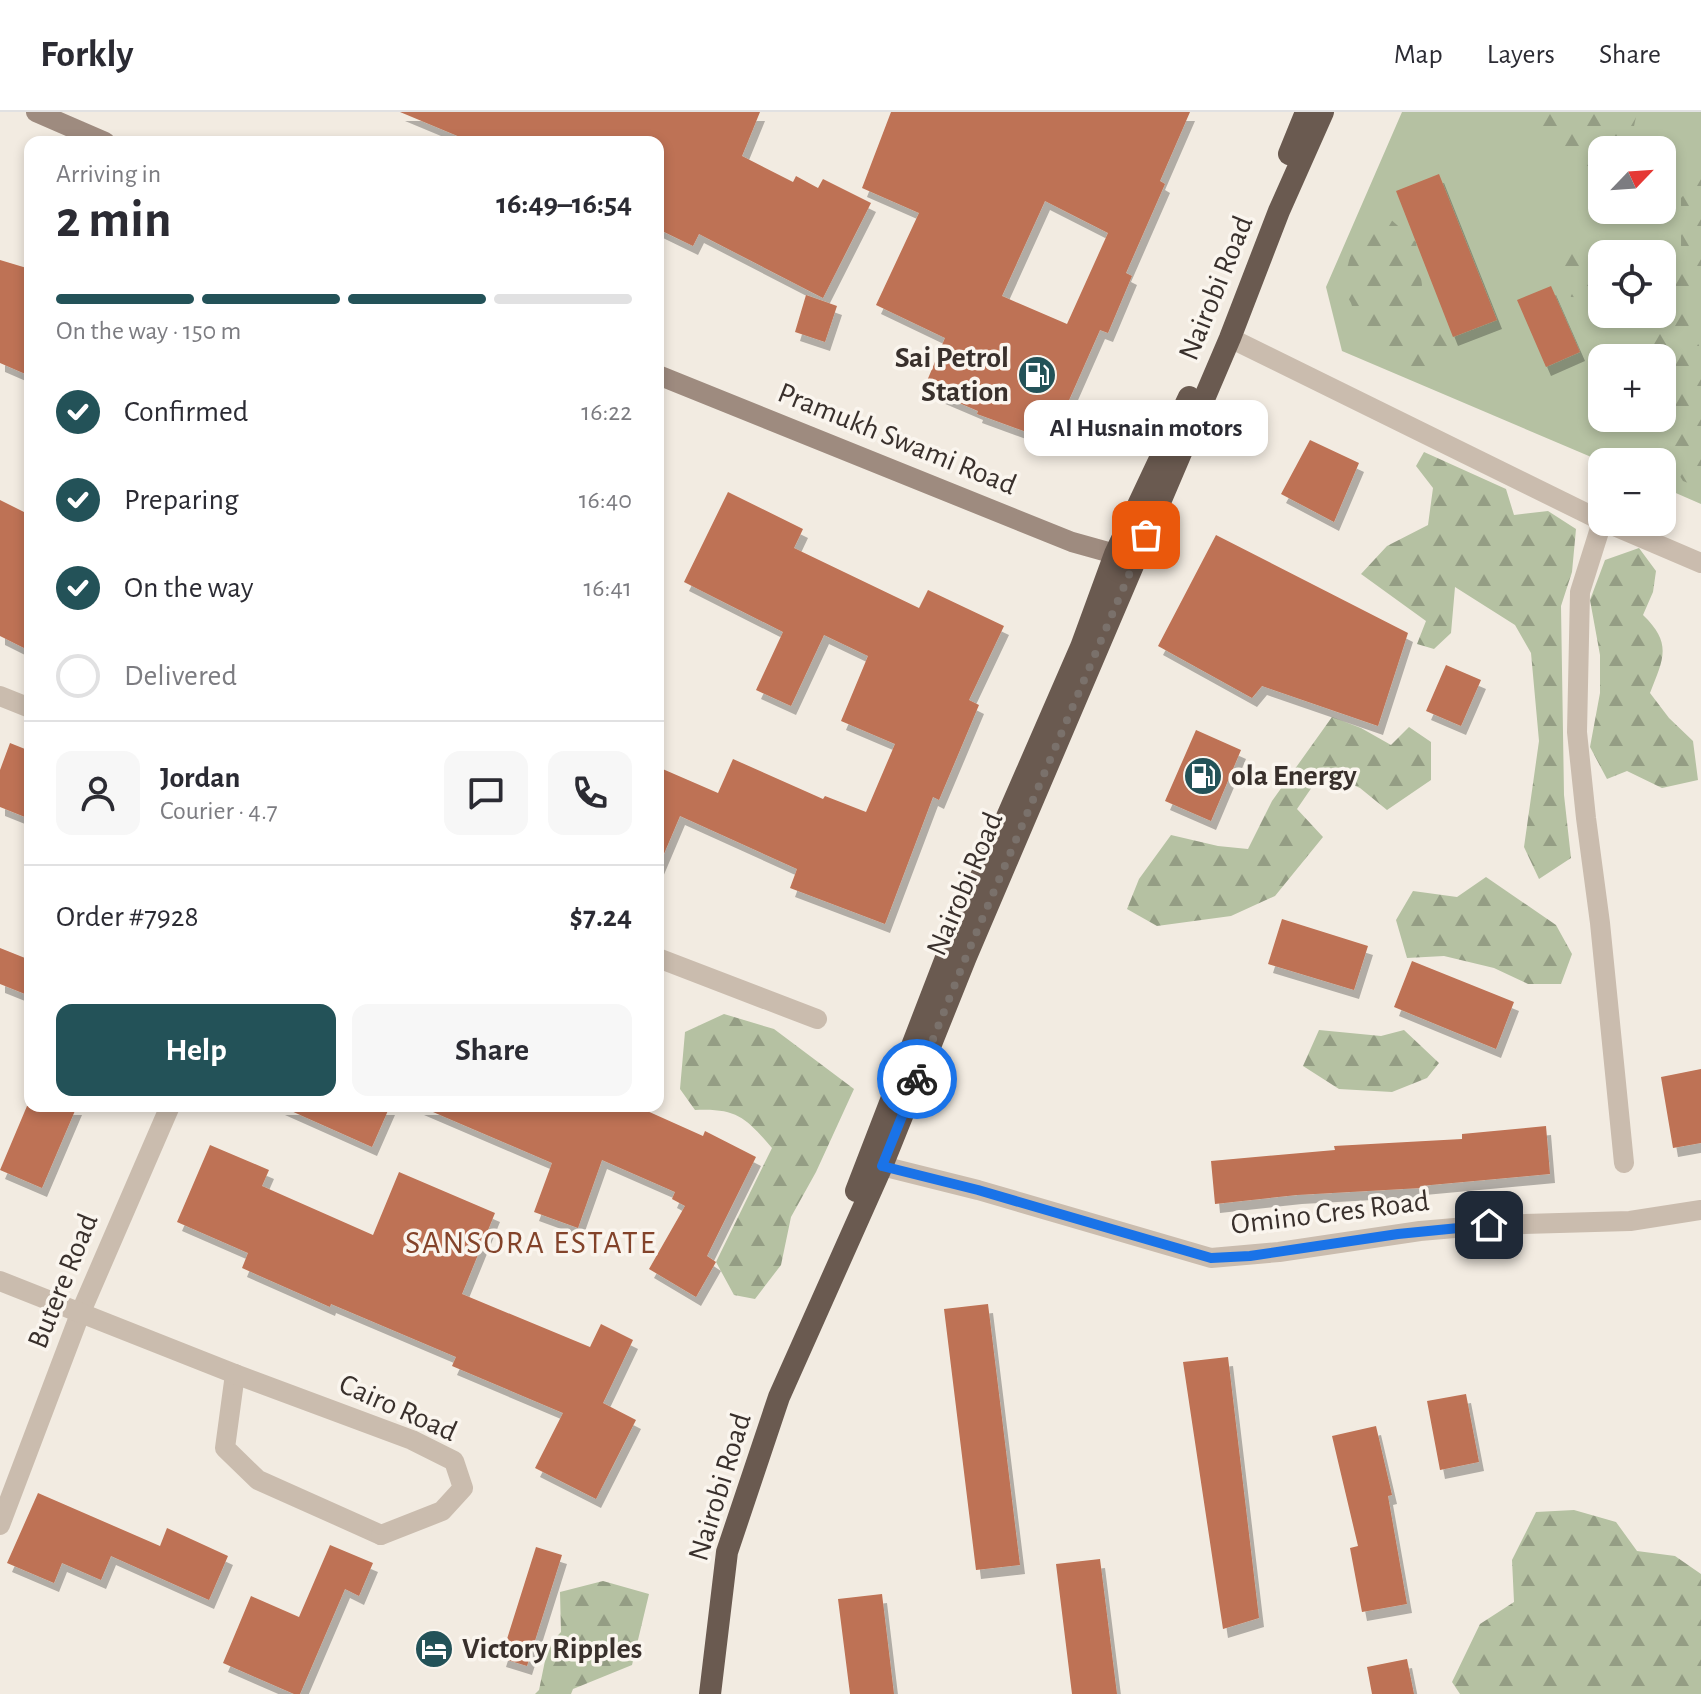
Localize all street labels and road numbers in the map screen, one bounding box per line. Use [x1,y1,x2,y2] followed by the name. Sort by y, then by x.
[1173,212,1259,364] street label: Nairobi Road
[773,377,1021,501] street label: Pramukh Swami Road
[921,808,1009,960] street label: Nairobi Road
[1229,1186,1431,1240] street label: Omino Cres Road
[22,1209,104,1353] street label: Butere Road
[334,1369,462,1447] street label: Cairo Road
[683,1410,757,1564] street label: Nairobi Road

